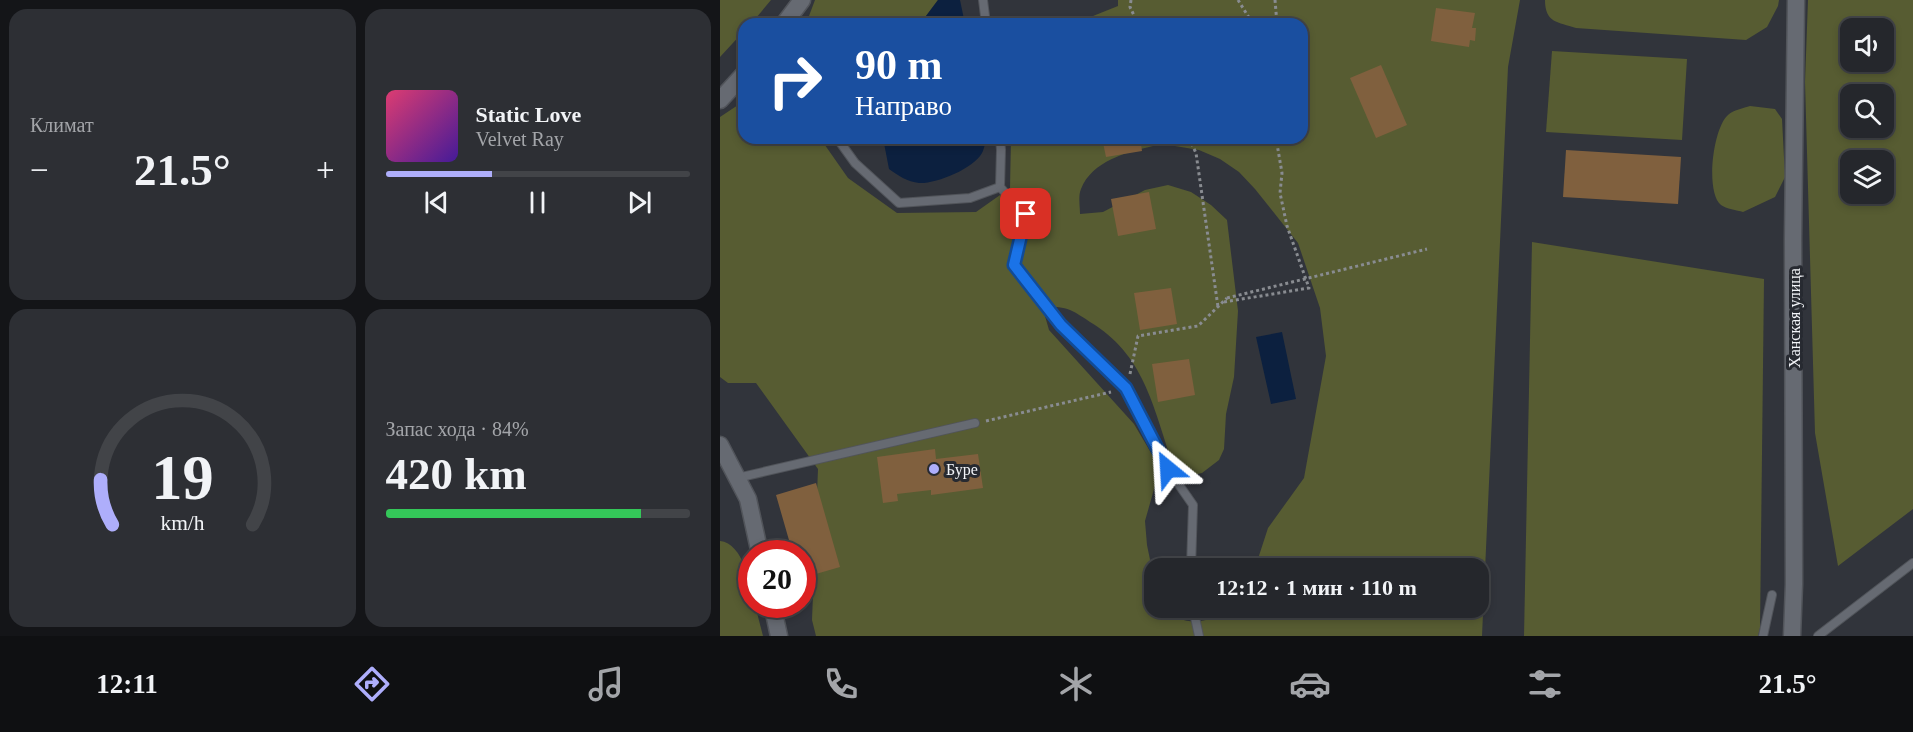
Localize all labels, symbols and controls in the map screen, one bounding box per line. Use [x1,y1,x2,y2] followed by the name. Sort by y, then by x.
[1840,18,1894,204] map controls
[1840,18,1894,72] button: sound
[756,42,834,120] icon: right
[855,42,943,88] text: 90 m
[1840,84,1894,138] button: search
[855,91,952,121] text: Направо
[476,102,581,127] text: Static Love
[30,114,94,136] text: Климат
[476,128,564,150] text: Velvet Ray
[134,145,231,195] text: 21.5°
[1840,150,1894,204] button: layers
[30,152,49,188] text: −
[316,152,335,188] text: +
[420,186,453,219] icon: previous
[521,186,554,219] icon: pause
[623,186,656,219] icon: next
[1000,188,1051,239] pin
[1009,197,1042,230] icon: arrive
[1786,268,1804,368] street label: Ханская улица
[386,418,529,440] text: Запас хода · 84%
[1136,437,1200,501] position arrow
[151,443,213,512] text: 19
[386,449,527,499] text: 420 km
[946,461,978,479] place label: Буре
[927,462,941,476] marker: Буре
[160,511,205,535] text: km/h
[738,540,816,618] speed limit sign: 20
[1216,575,1417,600] text: 12:12 · 1 мин · 110 m
[351,663,393,705] icon: directions
[585,663,627,705] icon: music
[820,663,862,705] icon: phone
[1055,663,1097,705] icon: climate
[1289,663,1331,705] icon: car
[1524,663,1566,705] icon: filters
[96,669,158,699] text: 12:11
[1759,669,1817,699] text: 21.5°

